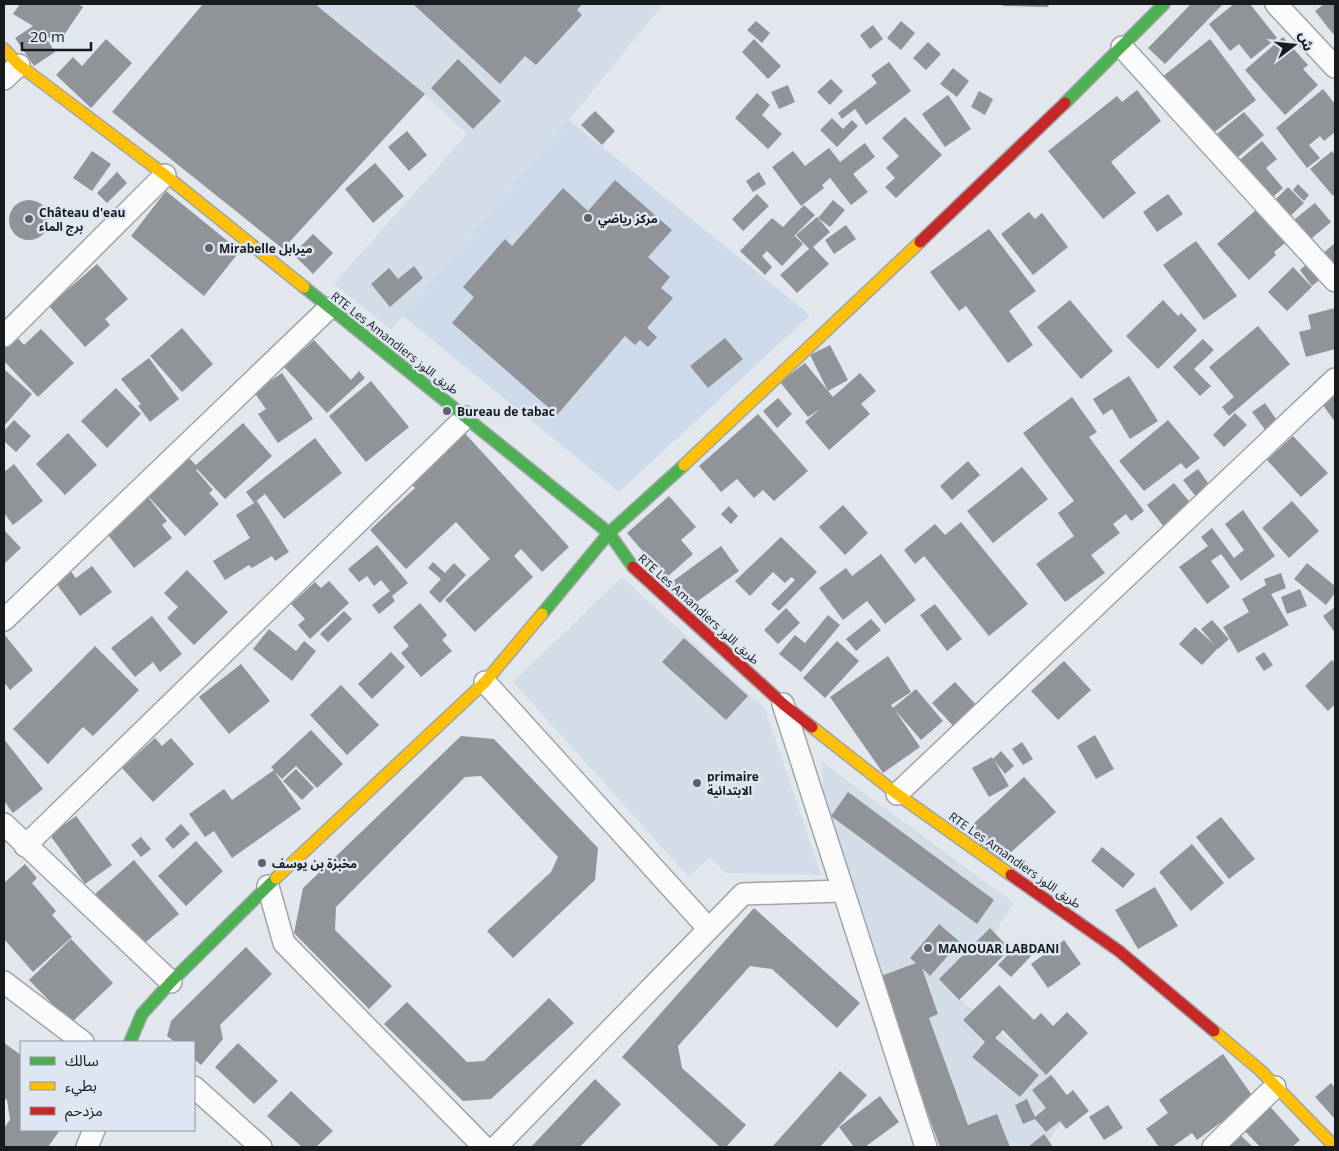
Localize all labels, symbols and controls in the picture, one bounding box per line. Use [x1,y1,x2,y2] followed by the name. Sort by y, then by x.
[22,20,91,52] scale bar
[1269,20,1319,70] north arrow
[30,26,65,46] text: 20 m
[1295,29,1319,53] text: ش
[39,204,125,236] place label: Château d'eau برج الماء
[598,210,658,228] place label: مركز رياضي
[582,212,594,224] marker: مركز رياضي
[23,213,35,225] marker: Château d'eau برج الماء
[219,240,312,257] place label: Mirabelle ميرابل
[203,242,215,254] marker: Mirabelle ميرابل
[328,288,462,398] street label: RTE Les Amandiers طريق اللوز
[457,403,555,420] place label: Bureau de tabac
[441,405,453,417] marker: Bureau de tabac
[635,550,763,668] street label: RTE Les Amandiers طريق اللوز
[707,768,759,799] place label: primaire الابتدائية
[691,777,703,789] marker: primaire الابتدائية
[946,808,1084,912] street label: RTE Les Amandiers طريق اللوز
[272,855,357,872] place label: مخبزة بن یوسف
[256,857,268,869] marker: مخبزة بن یوسف
[938,940,1059,957] place label: MANOUAR LABDANI
[922,942,934,954] marker: MANOUAR LABDANI
[20,1041,195,1131] legend
[65,1050,99,1070] text: سالك
[65,1075,97,1097] text: بطيء
[65,1100,103,1122] text: مزدحم

